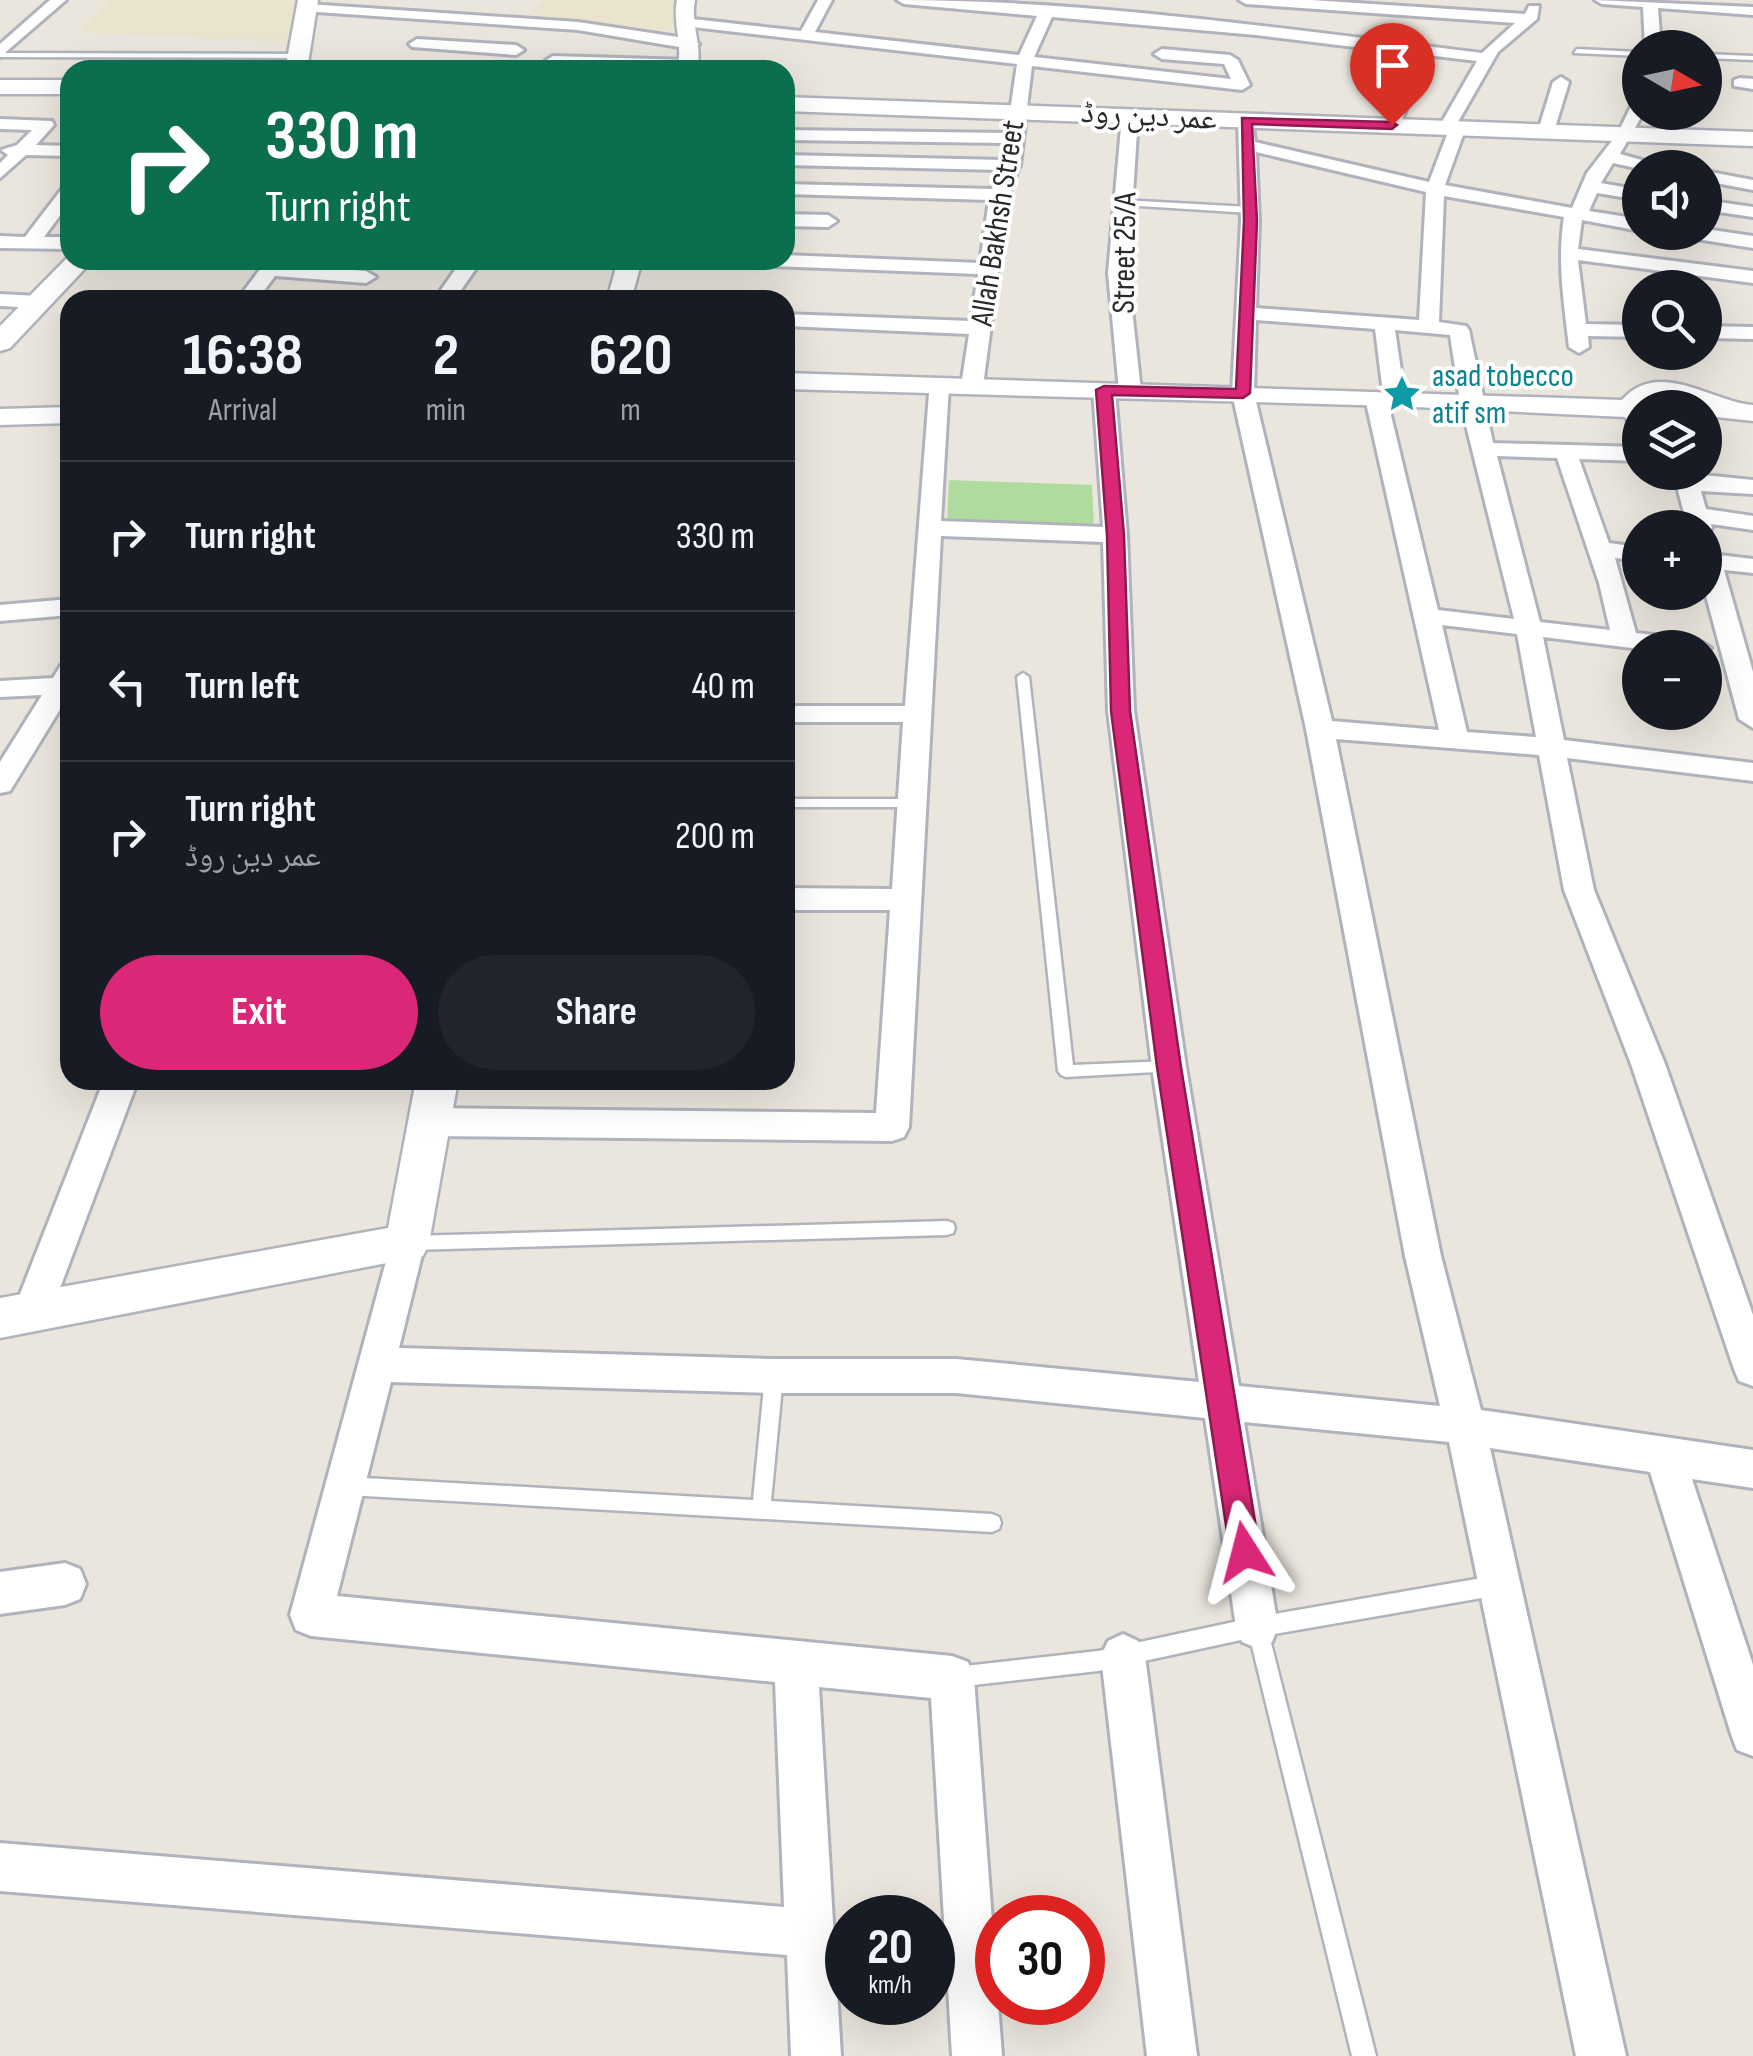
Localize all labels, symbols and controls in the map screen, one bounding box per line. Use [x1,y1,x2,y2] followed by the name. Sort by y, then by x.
[1350,23,1435,126] pin
[1622,30,1722,130] north arrow
[1622,30,1722,730] map controls
[1365,38,1420,93] icon: arrive
[1080,93,1218,139] street label: عمر دین روڈ
[265,95,418,179] text: 330 m
[100,100,230,230] icon: right
[962,117,1033,330] street label: Allah Bakhsh Street
[1622,150,1722,250] button: sound
[265,180,411,235] text: Turn right
[1104,192,1146,314] street label: Street 25/A
[1622,270,1722,370] button: search
[183,320,303,392] text: 16:38
[433,320,459,392] text: 2
[589,320,672,392] text: 620
[1432,357,1574,433] place label: asad tobecco atif sm
[1381,373,1423,415] place icon: asad tobecco atif sm
[1622,390,1722,490] button: layers
[209,391,277,430] text: Arrival
[426,391,466,430] text: min
[620,391,641,430] text: m
[100,509,155,564] icon: right
[1622,510,1722,610] button: +
[185,514,316,559] text: Turn right
[676,514,755,559] text: 330 m
[1622,630,1722,730] button: −
[100,659,155,714] icon: left
[185,664,299,709] text: Turn left
[692,664,755,709] text: 40 m
[185,787,316,832] text: Turn right
[100,809,155,864] icon: right
[675,814,755,859] text: 200 m
[185,837,321,876] text: عمر دین روڈ
[100,955,418,1070] button: Exit
[438,955,755,1070] button: Share
[1193,1500,1297,1604] position arrow
[975,1895,1105,2025] speed limit sign: 30
[867,1918,913,1978] text: 20
[868,1970,912,2001] text: km/h

